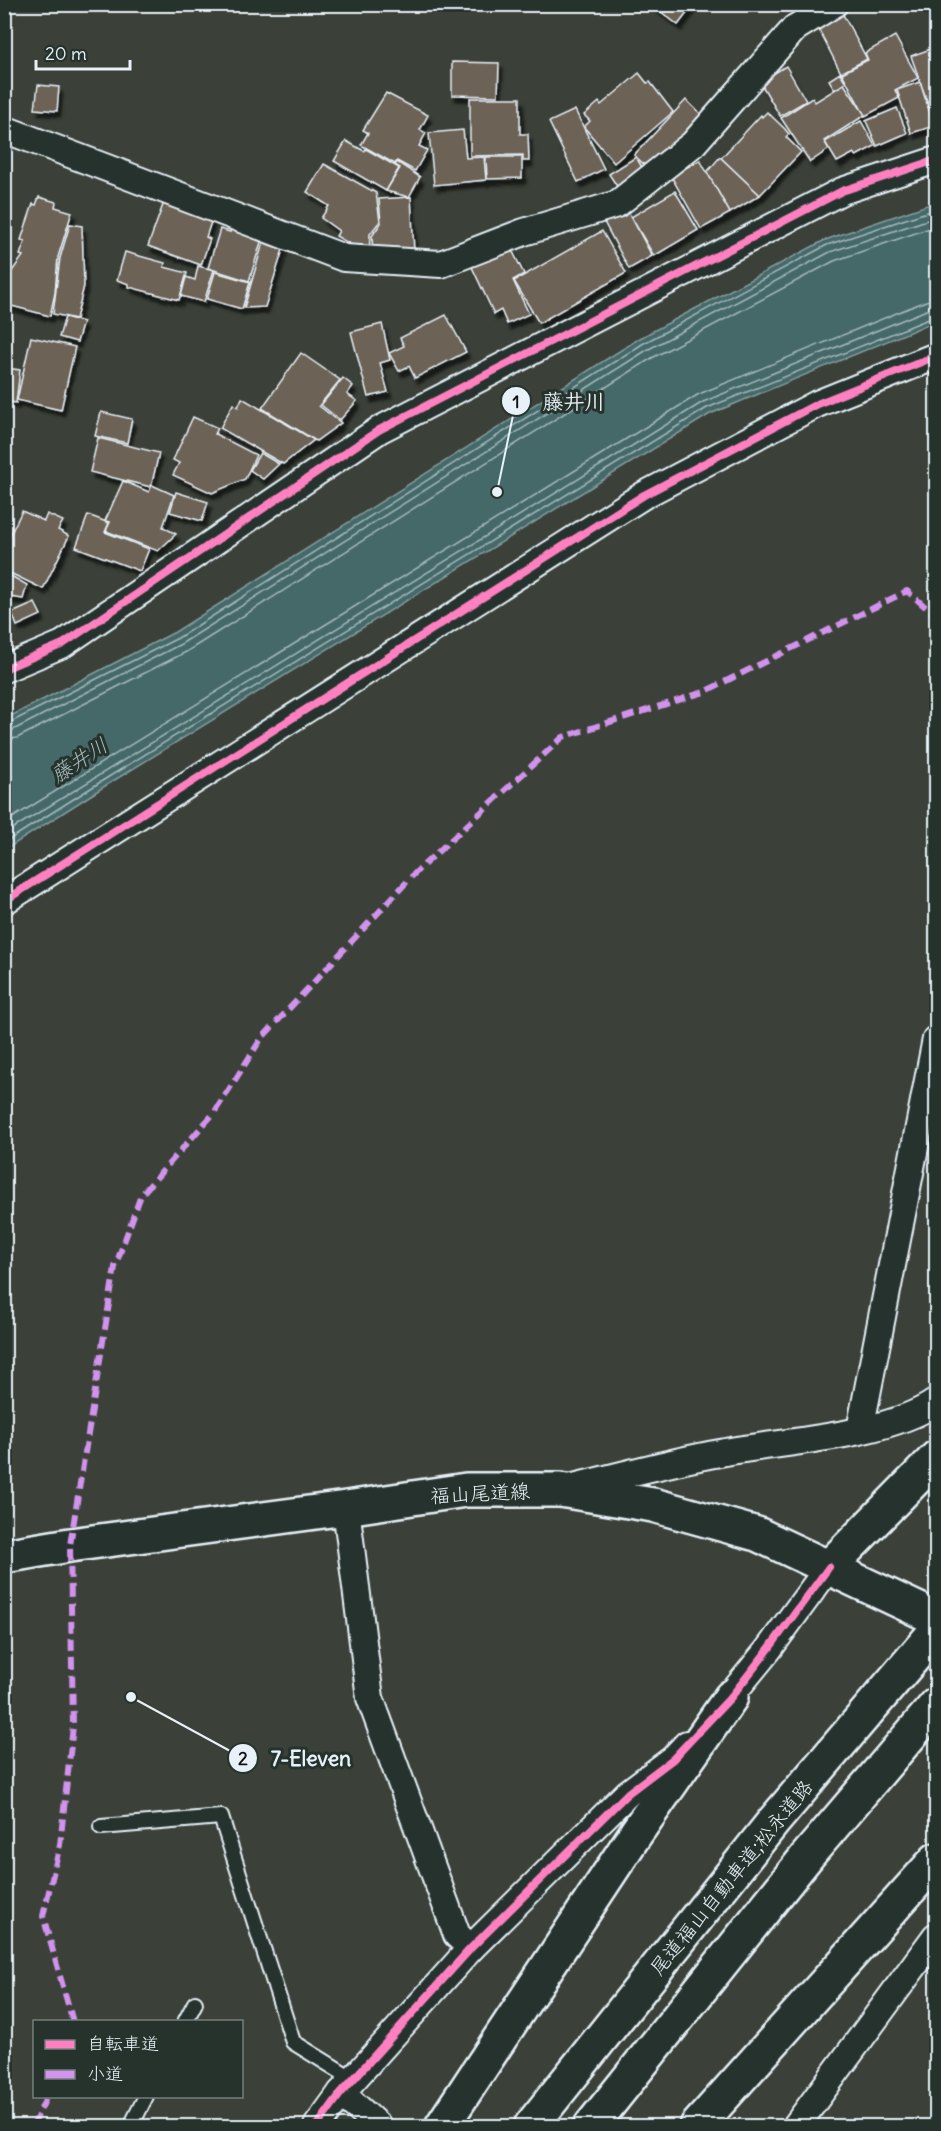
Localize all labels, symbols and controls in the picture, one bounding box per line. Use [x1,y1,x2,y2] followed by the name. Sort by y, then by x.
[36,33,130,71] scale bar
[45,42,87,65] text: 20 m
[501,382,618,421] callout: 藤井川
[543,388,606,415] text: 藤井川
[512,390,520,413] text: 1
[45,732,113,788] water label: 藤井川
[429,1478,531,1508] street label: 福山尾道線
[228,1739,363,1778] callout: 7-Eleven
[271,1745,351,1772] text: 7-Eleven
[238,1747,248,1770] text: 2
[644,1774,818,1980] street label: 尾道福山自動車道;松永道路
[33,2020,243,2098] legend
[87,2032,159,2055] text: 自転車道
[87,2062,123,2085] text: 小道

